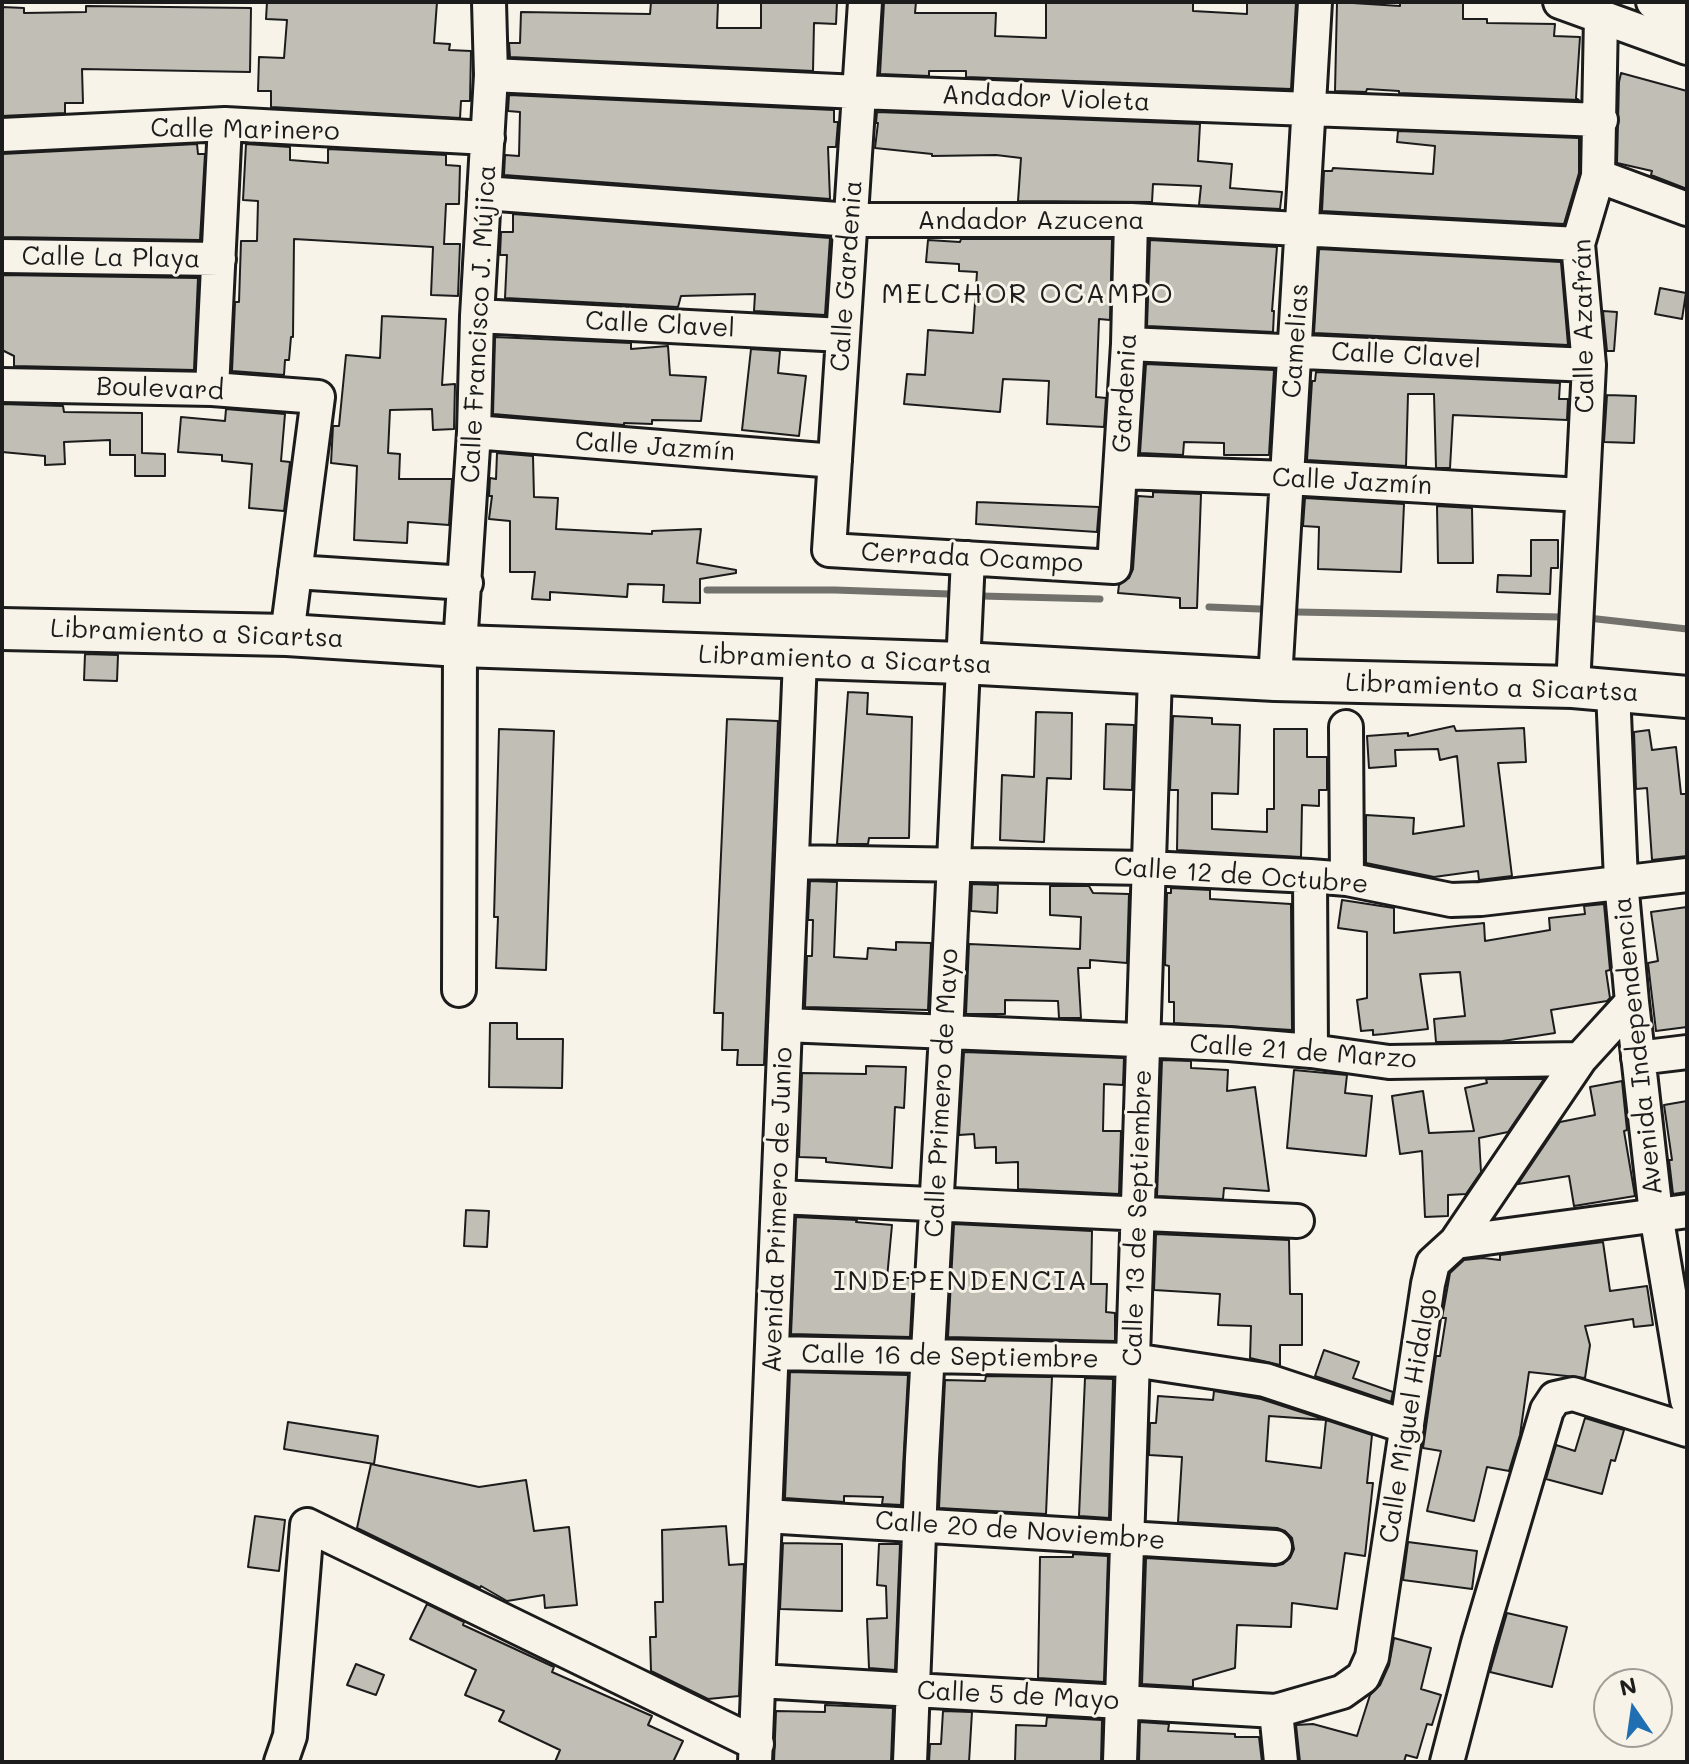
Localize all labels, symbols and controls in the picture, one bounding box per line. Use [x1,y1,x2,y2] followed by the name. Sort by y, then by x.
[941,80,1151,118] street label: Andador Violeta
[150,113,340,147] street label: Calle Marinero
[455,164,503,484] street label: Calle Francisco J. Mújica
[825,179,869,373] street label: Calle Gardenia
[917,205,1145,237] street label: Andador Azucena
[1567,238,1601,414] street label: Calle Azafrán
[21,241,201,275] street label: Calle La Playa
[881,277,1175,311] district label: MELCHOR OCAMPO
[1276,283,1316,399] street label: Camelias
[584,305,736,345] street label: Calle Clavel
[1106,332,1144,454] street label: Gardenia
[1330,336,1482,376] street label: Calle Clavel
[96,371,224,407] street label: Boulevard
[574,426,736,468] street label: Calle Jazmín
[1271,462,1433,502] street label: Calle Jazmín
[860,537,1084,579] street label: Cerrada Ocampo
[50,613,344,655] street label: Libramiento a Sicartsa
[698,639,992,681] street label: Libramiento a Sicartsa
[1345,667,1639,709] street label: Libramiento a Sicartsa
[1113,852,1369,900] street label: Calle 12 de Octubre
[1607,895,1669,1197] street label: Avenida Independencia
[919,948,965,1238] street label: Calle Primero de Mayo
[1188,1029,1418,1075] street label: Calle 21 de Marzo
[757,1046,799,1374] street label: Avenida Primero de Junio
[1117,1069,1159,1367] street label: Calle 13 de Septiembre
[833,1264,1089,1298] district label: INDEPENDENCIA
[1373,1286,1445,1546] street label: Calle Miguel Hidalgo
[801,1339,1099,1375] street label: Calle 16 de Septiembre
[874,1505,1166,1557] street label: Calle 20 de Noviembre
[1593,1668,1673,1748] north arrow
[1617,1670,1639,1702] text: N
[916,1675,1120,1717] street label: Calle 5 de Mayo

